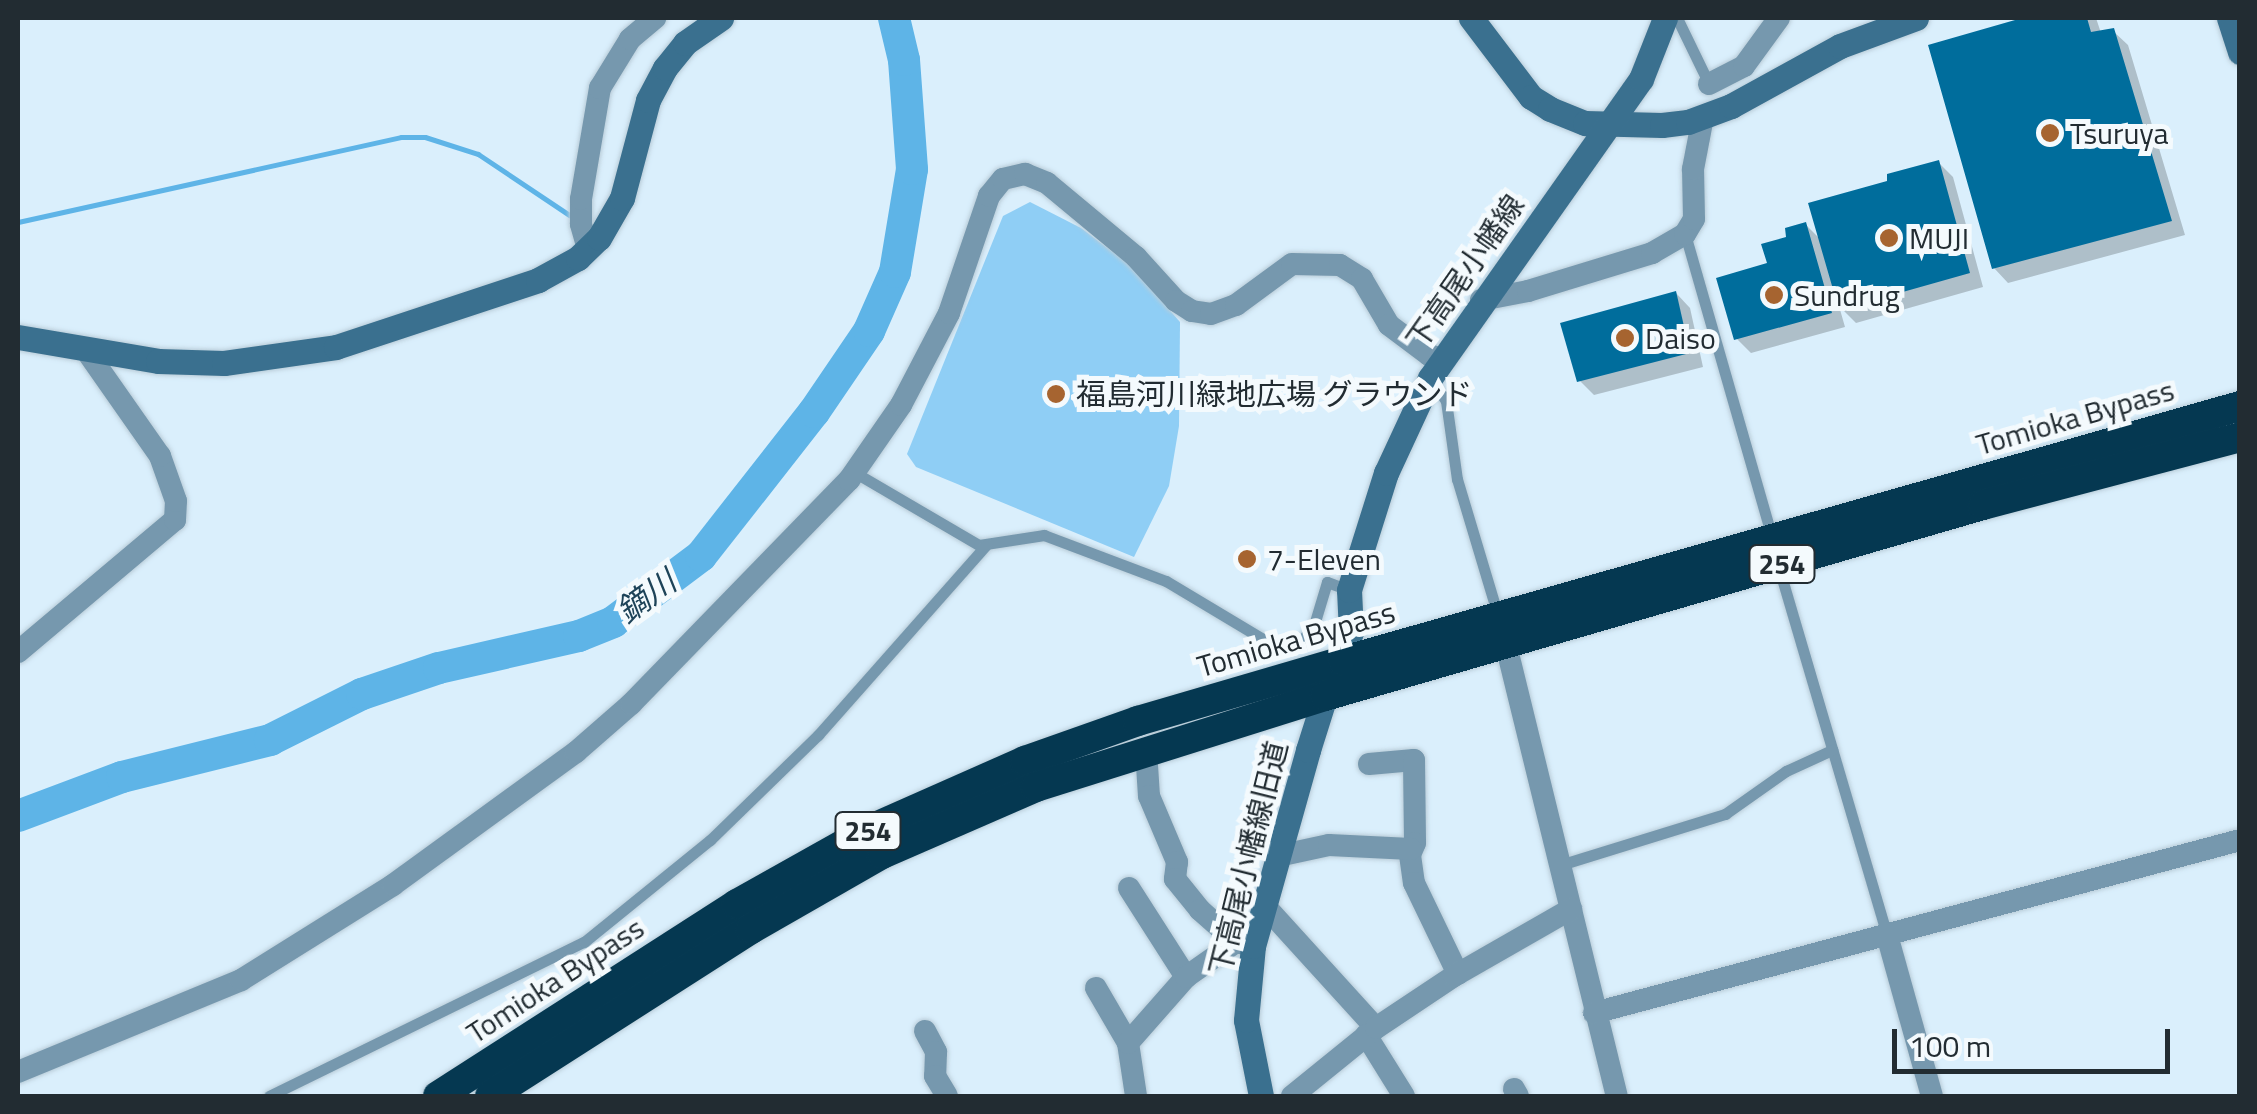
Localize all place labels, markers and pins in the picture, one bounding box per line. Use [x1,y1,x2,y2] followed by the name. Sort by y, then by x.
[2070,115,2169,151] place label: Tsuruya
[2039,122,2061,144] marker: Tsuruya
[1909,220,1969,256] place label: MUJI
[1878,227,1900,249] marker: MUJI
[1794,277,1900,313] place label: Sundrug
[1763,284,1785,306] marker: Sundrug
[1645,320,1716,356] place label: Daiso
[1614,327,1636,349] marker: Daiso
[1076,376,1473,412] place label: 福島河川緑地広場 グラウンド
[1045,383,1067,405] marker: 福島河川緑地広場 グラウンド
[1267,541,1381,577] place label: 7-Eleven
[1236,548,1258,570] marker: 7-Eleven

